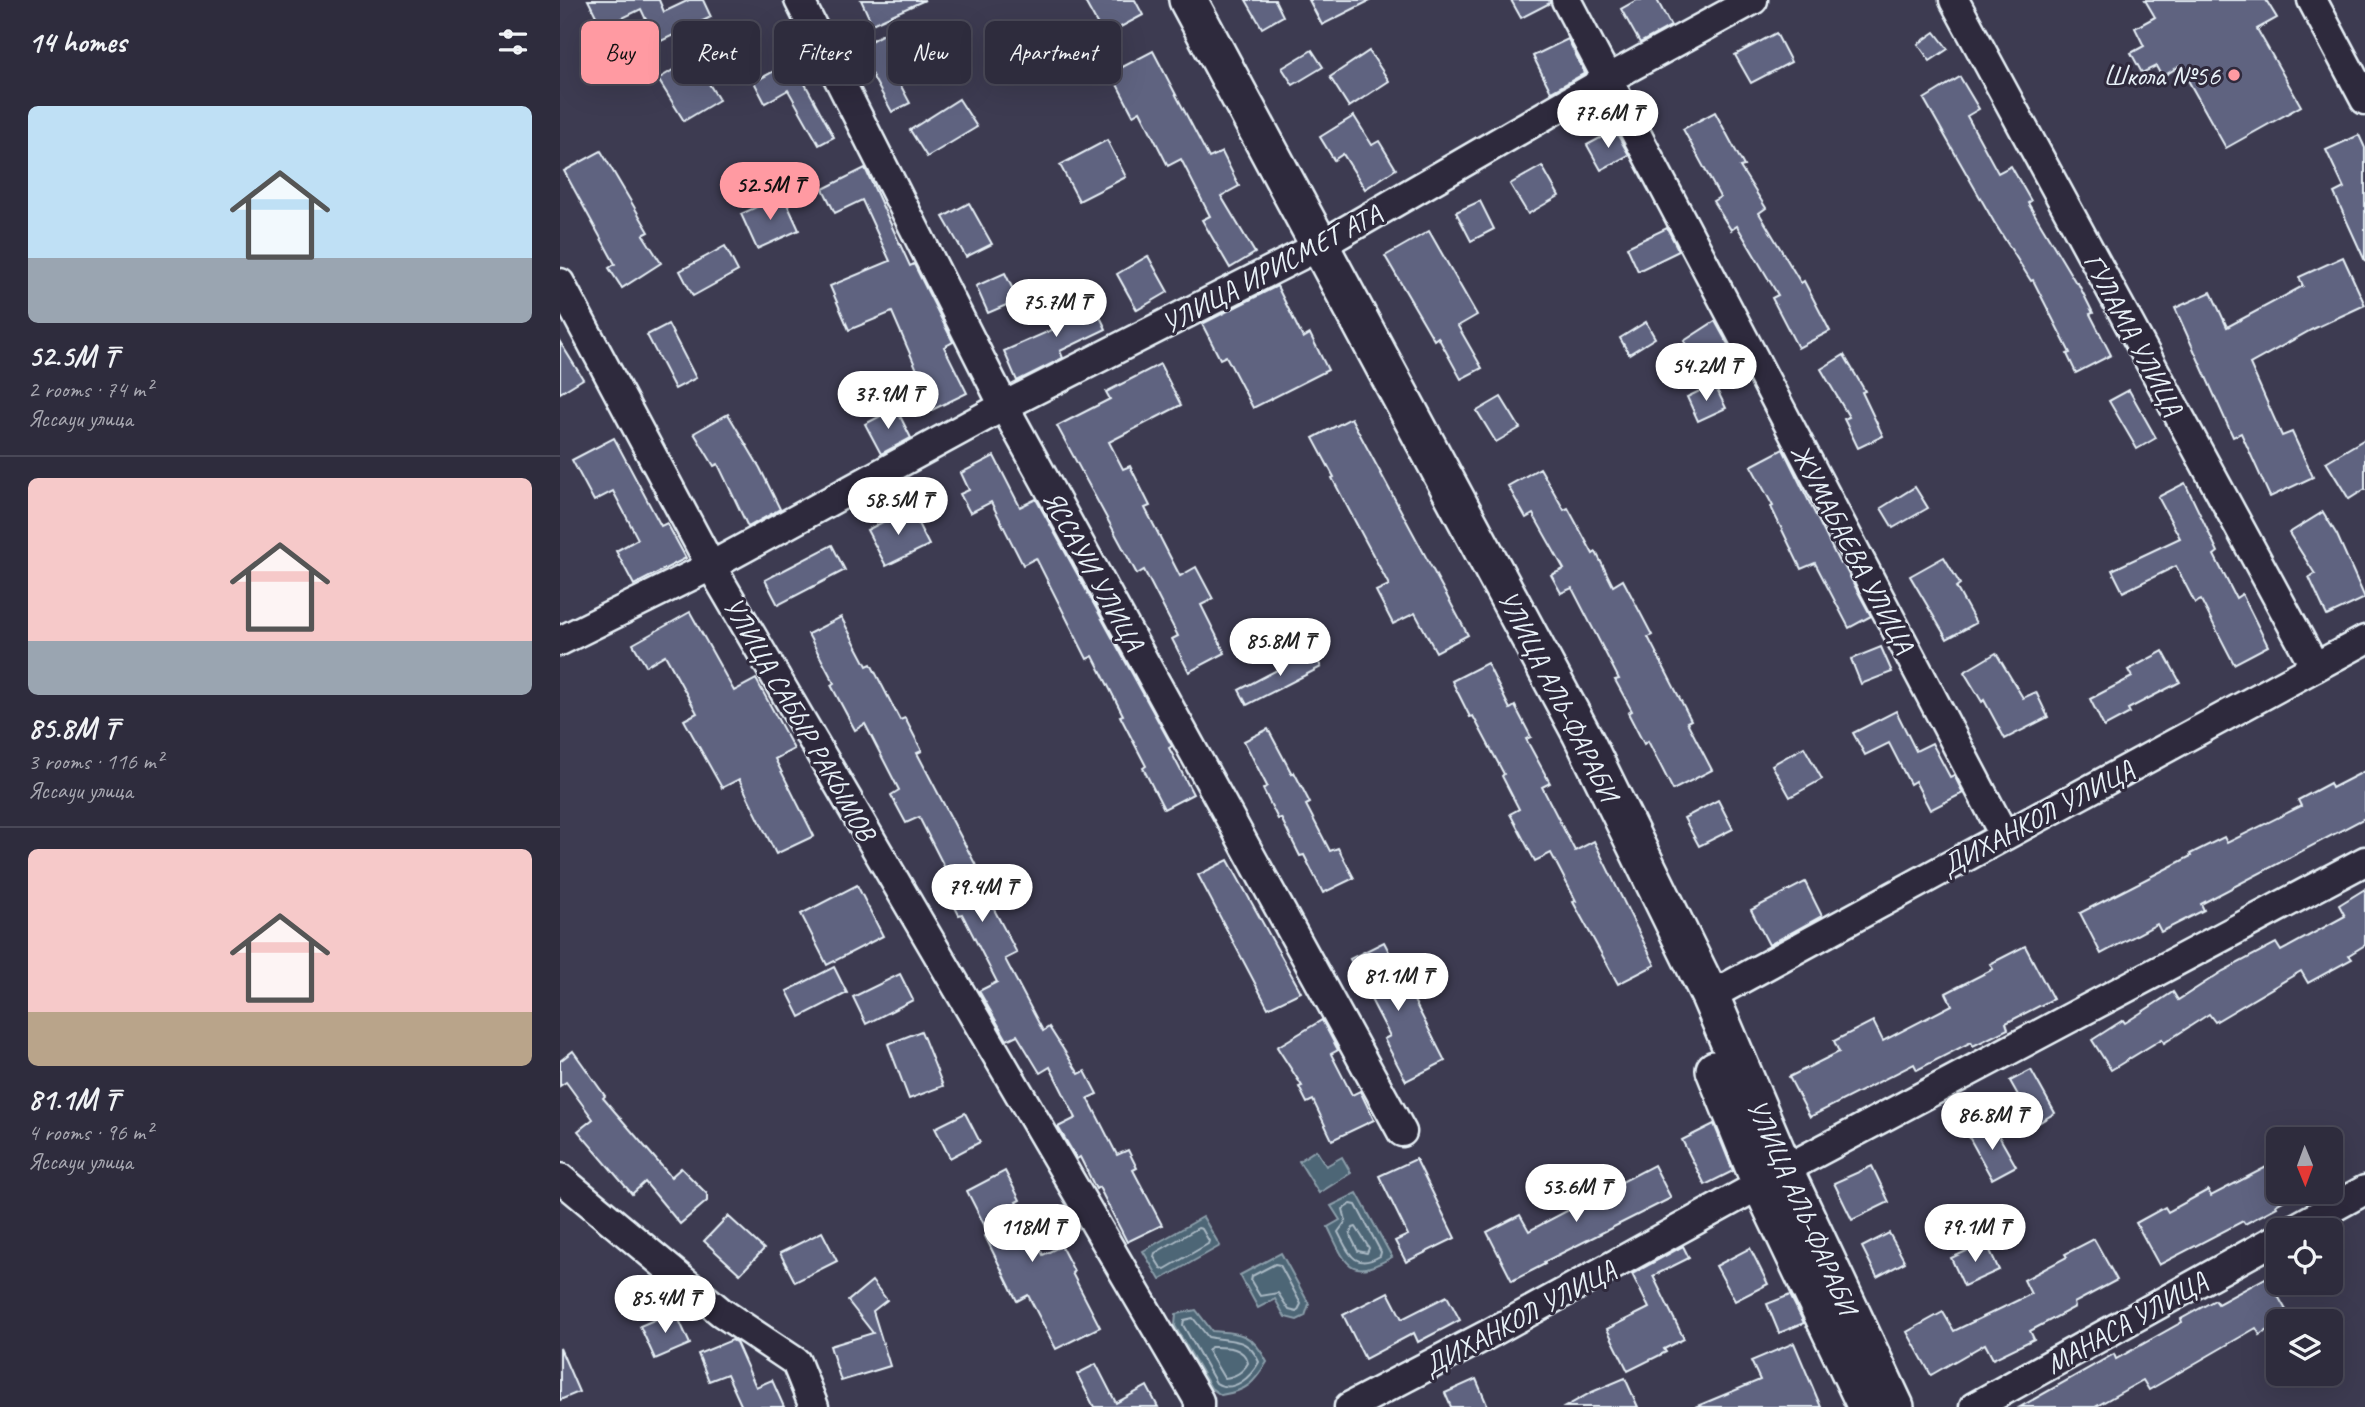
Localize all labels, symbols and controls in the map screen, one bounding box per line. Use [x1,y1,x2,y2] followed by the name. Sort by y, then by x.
[581,21,659,84] chip: Buy
[673,21,760,84] chip: Rent
[774,21,874,84] chip: Filters
[888,21,971,84] chip: New
[985,21,1121,84] chip: Apartment
[28,23,126,61] text: 14 homes
[494,23,532,61] icon: filters
[2103,58,2221,93] place label: Школа №56
[2226,67,2242,83] marker: Школа №56
[1543,90,1673,150] pin: 77.6M ₸
[1573,98,1643,127] text: 77.6M ₸
[217,152,343,278] icon: home
[705,162,835,222] pin: 52.5M ₸
[736,170,804,199] text: 52.5M ₸
[1155,195,1388,341] street label: УЛИЦА ИРИСМЕТ АТА
[2076,247,2191,422] street label: ГУЛАМА УЛИЦА
[991,280,1121,339] pin: 75.7M ₸
[1022,287,1090,316] text: 75.7M ₸
[28,337,117,375] text: 52.5M ₸
[1641,344,1771,403] pin: 54.2M ₸
[1672,351,1740,380] text: 54.2M ₸
[823,372,953,431] pin: 37.9M ₸
[28,375,152,404] text: 2 rooms · 74 m²
[854,379,922,408] text: 37.9M ₸
[28,404,133,433] text: Яссауи улица
[1783,438,1923,660] street label: ЖУМАБАЕВА УЛИЦА
[833,477,963,537] pin: 58.5M ₸
[1035,484,1153,658] street label: ЯССАУИ УЛИЦА
[864,485,932,514] text: 58.5M ₸
[217,524,343,650] icon: home
[1490,584,1629,810] street label: УЛИЦА АЛЬ-ФАРАБИ
[716,590,885,849] street label: УЛИЦА САБЫР РАКЫМОВ
[1215,618,1345,678] pin: 85.8M ₸
[1246,626,1314,655] text: 85.8M ₸
[28,709,118,747] text: 85.8M ₸
[28,747,163,776] text: 3 rooms · 116 m²
[1935,751,2141,883] street label: ДИХАНКОЛ УЛИЦА
[28,776,133,805] text: Яссауи улица
[917,864,1047,924] pin: 79.4M ₸
[948,872,1016,901] text: 79.4M ₸
[217,895,343,1021] icon: home
[1333,954,1463,1013] pin: 81.1M ₸
[1363,961,1433,990] text: 81.1M ₸
[28,1080,118,1118] text: 81.1M ₸
[1927,1092,2057,1152] pin: 86.8M ₸
[1740,1093,1867,1323] street label: УЛИЦА АЛЬ-ФАРАБИ
[1957,1100,2027,1129] text: 86.8M ₸
[28,1118,152,1147] text: 4 rooms · 96 m²
[2266,1127,2343,1204] north arrow
[2266,1127,2343,1386] map controls
[28,1147,133,1176] text: Яссауи улица
[1511,1164,1641,1224] pin: 53.6M ₸
[1541,1172,1611,1201] text: 53.6M ₸
[975,1204,1089,1264] pin: 118M ₸
[1910,1204,2040,1264] pin: 79.1M ₸
[1000,1212,1064,1241] text: 118M ₸
[1941,1212,2009,1241] text: 79.1M ₸
[2266,1218,2343,1295] button: locate
[1417,1251,1623,1383] street label: ДИХАНКОЛ УЛИЦА
[2039,1263,2214,1381] street label: МАНАСА УЛИЦА
[600,1276,730,1335] pin: 85.4M ₸
[631,1283,699,1312] text: 85.4M ₸
[2266,1309,2343,1386] button: layers

